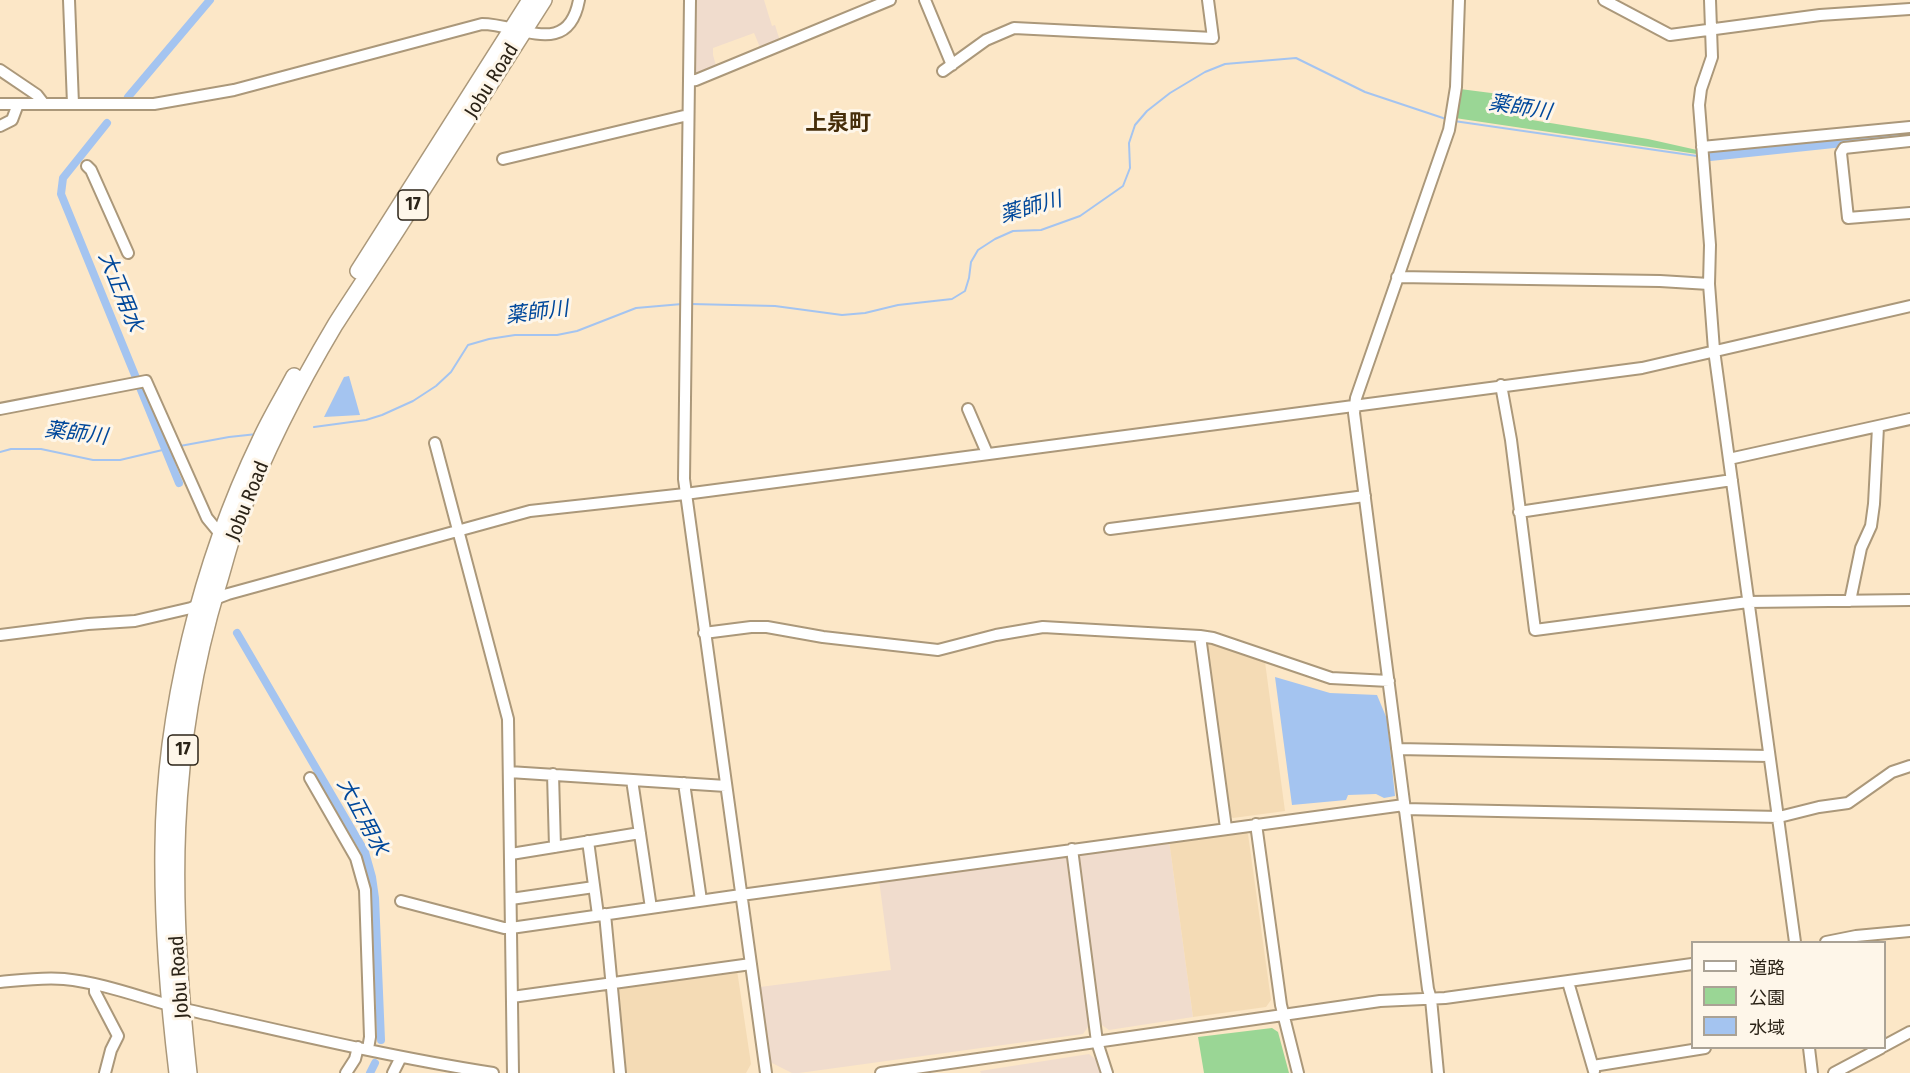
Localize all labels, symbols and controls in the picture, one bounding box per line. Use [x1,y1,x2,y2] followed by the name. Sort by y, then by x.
[460,39,524,123] street label: Jobu Road
[1487,91,1553,125] water label: 薬師川
[805,111,871,137] district label: 上泉町
[997,187,1065,229] water label: 薬師川
[398,190,428,220] road number: 17
[93,248,147,336] water label: 大正用水
[504,297,570,329] water label: 薬師川
[43,418,109,450] water label: 薬師川
[221,458,275,544] street label: Jobu Road
[168,735,198,765] road number: 17
[331,774,393,860] water label: 大正用水
[165,935,195,1019] street label: Jobu Road
[1691,941,1886,1049] legend
[1749,957,1785,979] text: 道路
[1749,987,1785,1009] text: 公園
[1749,1017,1785,1039] text: 水域

